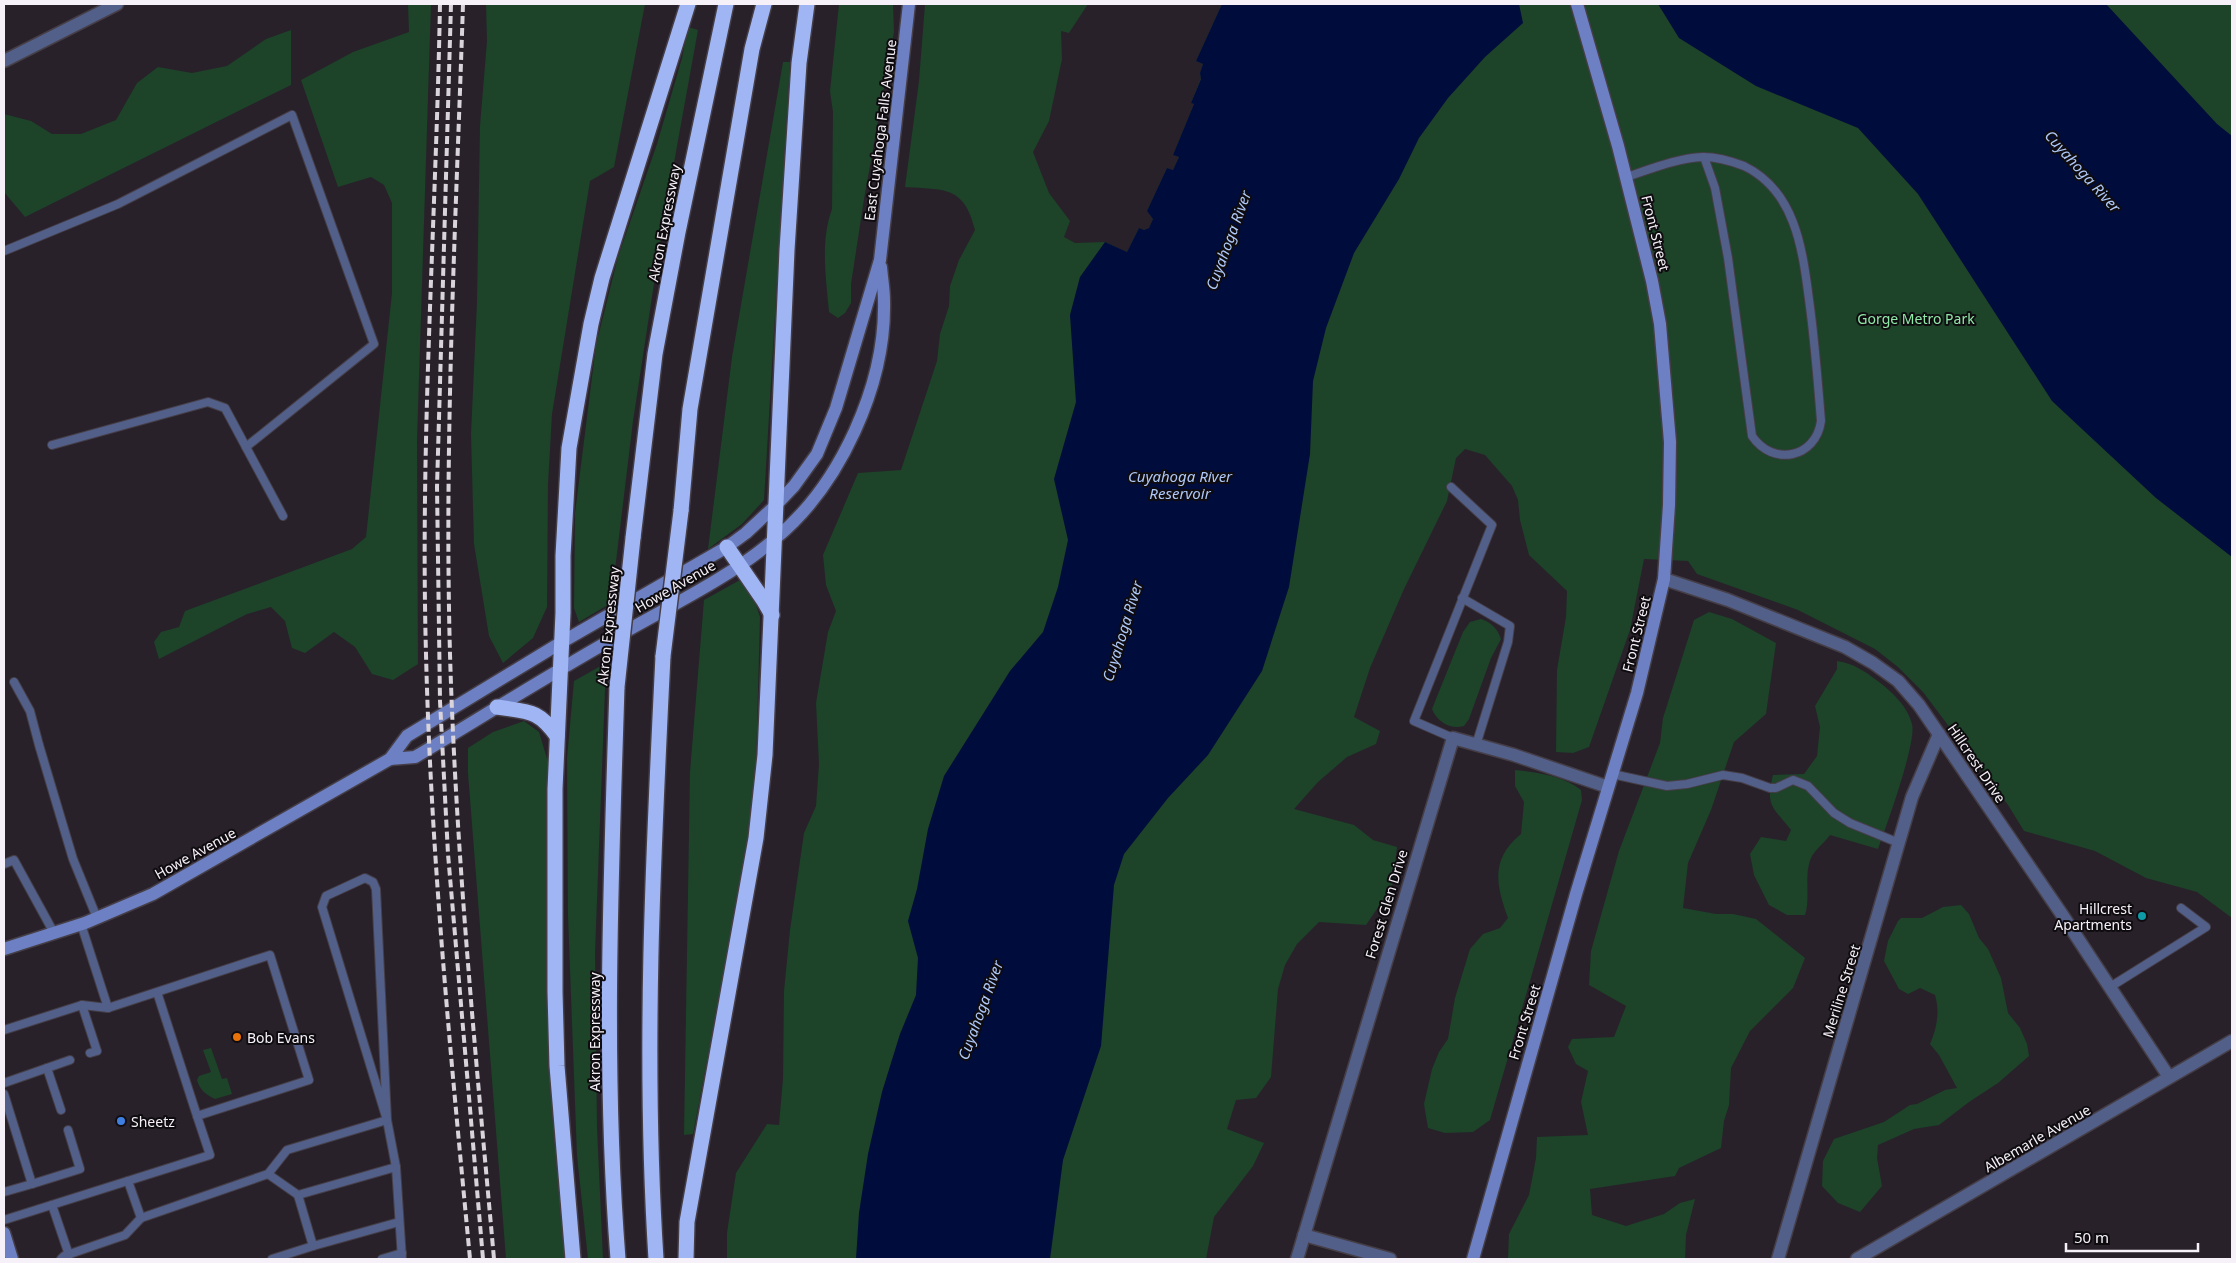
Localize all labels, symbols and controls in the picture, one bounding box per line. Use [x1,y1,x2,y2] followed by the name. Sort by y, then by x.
[859,38,901,222] street label: East Cuyahoga Falls Avenue
[2041,126,2126,217] water label: Cuyahoga River
[643,162,685,283] street label: Akron Expressway
[1201,187,1256,292] water label: Cuyahoga River
[1637,193,1675,273] street label: Front Street
[1857,309,1975,328] park label: Gorge Metro Park
[1128,466,1233,503] water label: Cuyahoga River Reservoir
[631,555,719,617] street label: Howe Avenue
[592,565,624,686] street label: Akron Expressway
[1097,577,1147,684] water label: Cuyahoga River
[1617,594,1655,674] street label: Front Street
[1944,720,2010,806] street label: Hillcrest Drive
[151,823,239,883] street label: Howe Avenue
[1360,847,1412,961] street label: Forest Glen Drive
[2054,899,2132,934] place label: Hillcrest Apartments
[2136,910,2148,922] marker: Hillcrest Apartments
[1818,942,1864,1040] street label: Meriline Street
[953,957,1008,1062] water label: Cuyahoga River
[585,971,604,1092] street label: Akron Expressway
[1504,982,1544,1062] street label: Front Street
[247,1028,315,1047] place label: Bob Evans
[231,1031,243,1043] marker: Bob Evans
[1980,1100,2094,1176] street label: Albemarle Avenue
[131,1112,175,1131] place label: Sheetz
[115,1115,127,1127] marker: Sheetz
[2066,1220,2198,1252] scale bar
[2074,1227,2109,1247] text: 50 m

